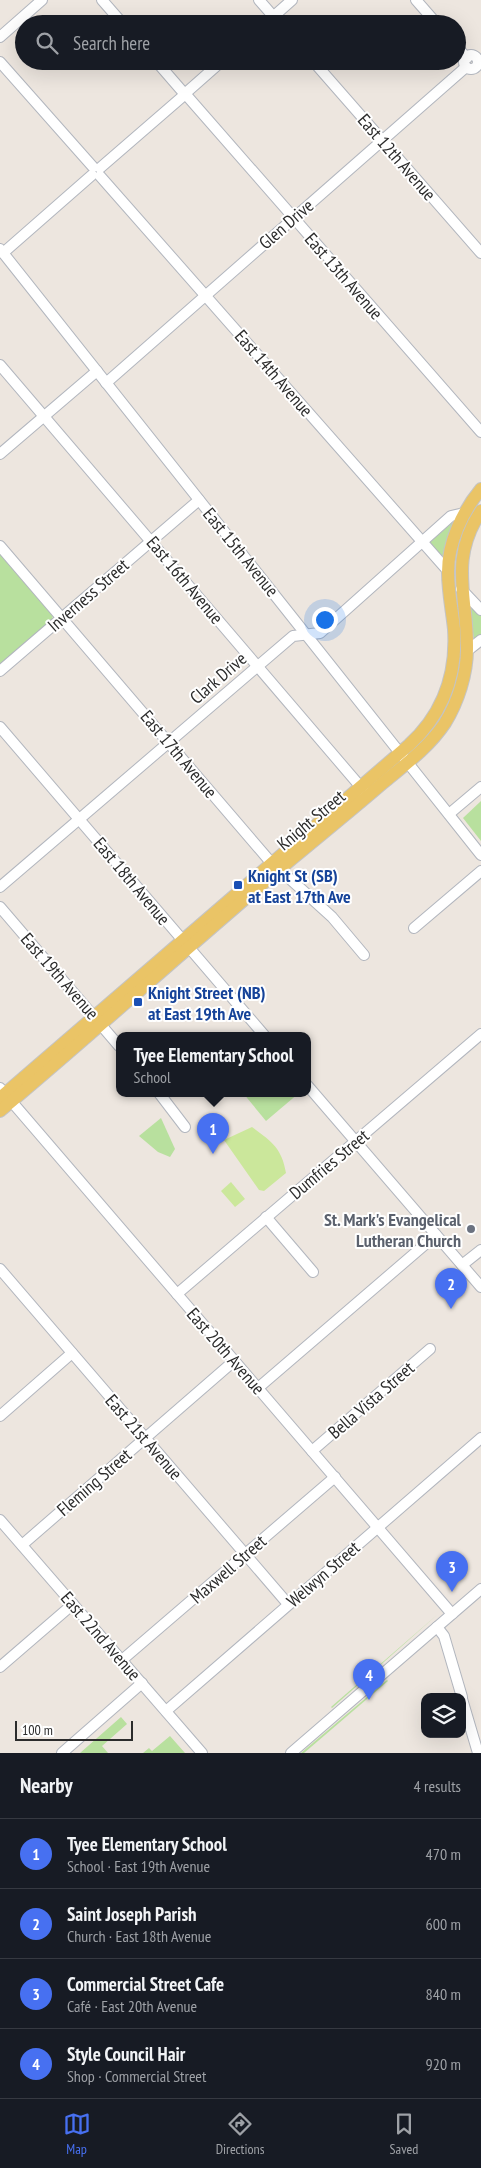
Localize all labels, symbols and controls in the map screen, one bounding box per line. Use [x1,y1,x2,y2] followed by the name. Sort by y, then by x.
[15,15,466,70] search box
[33,29,61,57] icon: search
[73,31,150,55] text: Search here
[353,109,441,205] street label: East 12th Avenue
[254,194,318,254] street label: Glen Drive
[300,228,388,324] street label: East 13th Avenue
[230,325,318,421] street label: East 14th Avenue
[198,503,284,601] street label: East 15th Avenue
[142,531,228,629] street label: East 16th Avenue
[43,553,133,636] street label: Inverness Street
[312,607,338,633] your location
[185,647,251,709] street label: Clark Drive
[136,705,222,803] street label: East 17th Avenue
[272,785,350,855] street label: Knight Street
[89,832,175,930] street label: East 18th Avenue
[248,864,351,908] place label: Knight St (SB) at East 17th Ave
[232,879,244,891] marker: Knight St (SB) at East 17th Ave
[16,928,104,1024] street label: East 19th Avenue
[148,981,266,1025] place label: Knight Street (NB) at East 19th Ave
[132,996,144,1008] marker: Knight Street (NB) at East 19th Ave
[116,1032,311,1097] popup
[134,1043,293,1067] text: Tyee Elementary School
[134,1067,171,1087] text: School
[197,1113,229,1154] pin: 1
[284,1124,374,1204] street label: Dumfries Street
[324,1208,462,1252] place label: St. Mark's Evangelical Lutheran Church
[465,1223,477,1235] marker: St. Mark's Evangelical Lutheran Church
[435,1268,467,1309] pin: 2
[182,1303,270,1399] street label: East 20th Avenue
[323,1356,419,1444] street label: Bella Vista Street
[101,1390,187,1484] street label: East 21st Avenue
[52,1443,136,1521] street label: Fleming Street
[185,1530,271,1608] street label: Maxwell Street
[282,1536,364,1612] street label: Welwyn Street
[436,1551,468,1592] pin: 3
[56,1587,146,1685] street label: East 22nd Avenue
[353,1659,385,1700] pin: 4
[421,1693,466,1738] map controls
[421,1693,466,1738] button: layers
[15,1718,132,1741] scale bar
[22,1721,53,1739] text: 100 m
[20,1772,73,1799] text: Nearby
[414,1776,461,1796] text: 4 results
[67,1832,227,1856] text: Tyee Elementary School
[32,1844,40,1864] text: 1
[426,1844,461,1864] text: 470 m
[67,1856,210,1876] text: School · East 19th Avenue
[67,1902,197,1926] text: Saint Joseph Parish
[32,1914,40,1934] text: 2
[426,1914,461,1934] text: 600 m
[67,1926,211,1946] text: Church · East 18th Avenue
[67,1972,224,1996] text: Commercial Street Cafe
[32,1984,40,2004] text: 3
[426,1984,461,2004] text: 840 m
[67,1996,197,2016] text: Café · East 20th Avenue
[67,2042,185,2066] text: Style Council Hair
[32,2054,40,2074] text: 4
[426,2054,461,2074] text: 920 m
[67,2066,206,2086] text: Shop · Commercial Street
[63,2110,91,2158] tab: Map
[216,2110,264,2158] tab: Directions
[390,2110,418,2158] tab: Saved

